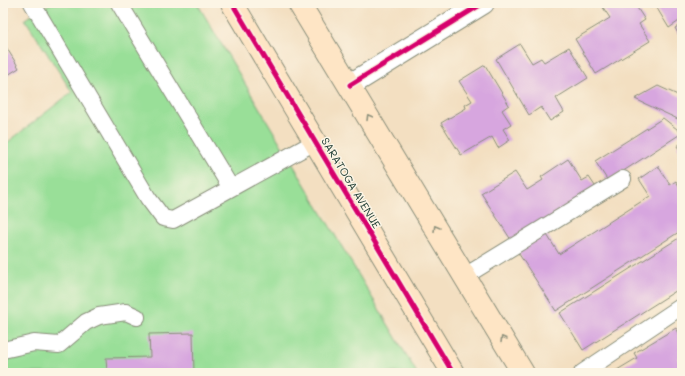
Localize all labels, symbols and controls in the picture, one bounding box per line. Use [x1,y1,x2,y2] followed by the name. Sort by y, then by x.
[366,114,374,121] one-way arrow
[318,134,385,231] street label: SARATOGA AVENUE
[434,225,441,232] one-way arrow
[500,337,508,344] one-way arrow

